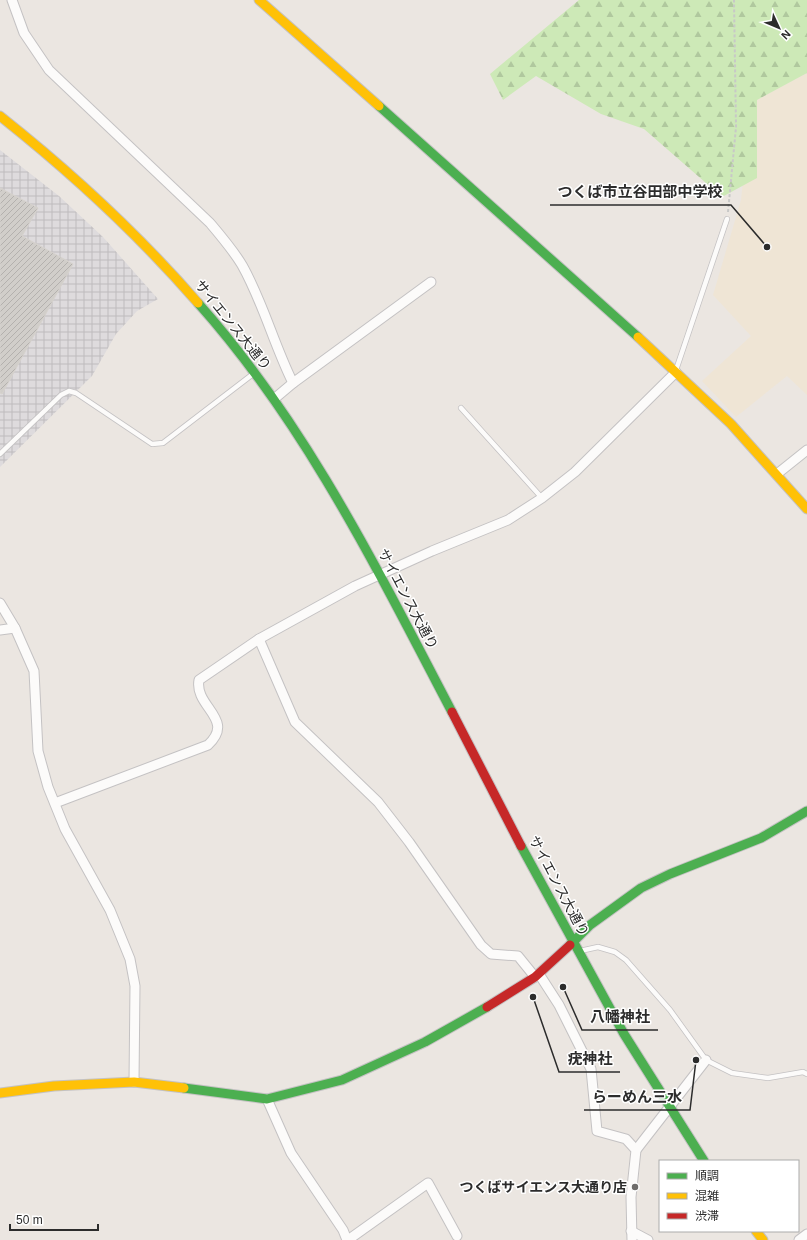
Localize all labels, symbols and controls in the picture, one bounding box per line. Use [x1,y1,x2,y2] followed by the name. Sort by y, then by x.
[759,8,799,48] north arrow
[779,28,793,42] text: N
[550,178,731,205] callout: つくば市立谷田部中学校
[557,183,723,200] text: つくば市立谷田部中学校
[192,277,274,373] street label: サイエンス大通り
[375,546,441,652] street label: サイエンス大通り
[526,833,592,939] street label: サイエンス大通り
[582,1003,658,1030] callout: 八幡神社
[590,1008,650,1025] text: 八幡神社
[559,1045,620,1072] callout: 疣神社
[567,1050,613,1067] text: 疣神社
[584,1083,690,1110] callout: らーめん三水
[592,1088,682,1105] text: らーめん三水
[659,1160,799,1232] legend
[695,1169,719,1183] text: 順調
[459,1179,627,1195] place label: つくばサイエンス大通り店
[630,1182,640,1192] marker: つくばサイエンス大通り店
[695,1189,719,1203] text: 混雑
[10,1206,98,1232] scale bar
[695,1209,719,1223] text: 渋滞
[16,1213,43,1227] text: 50 m

